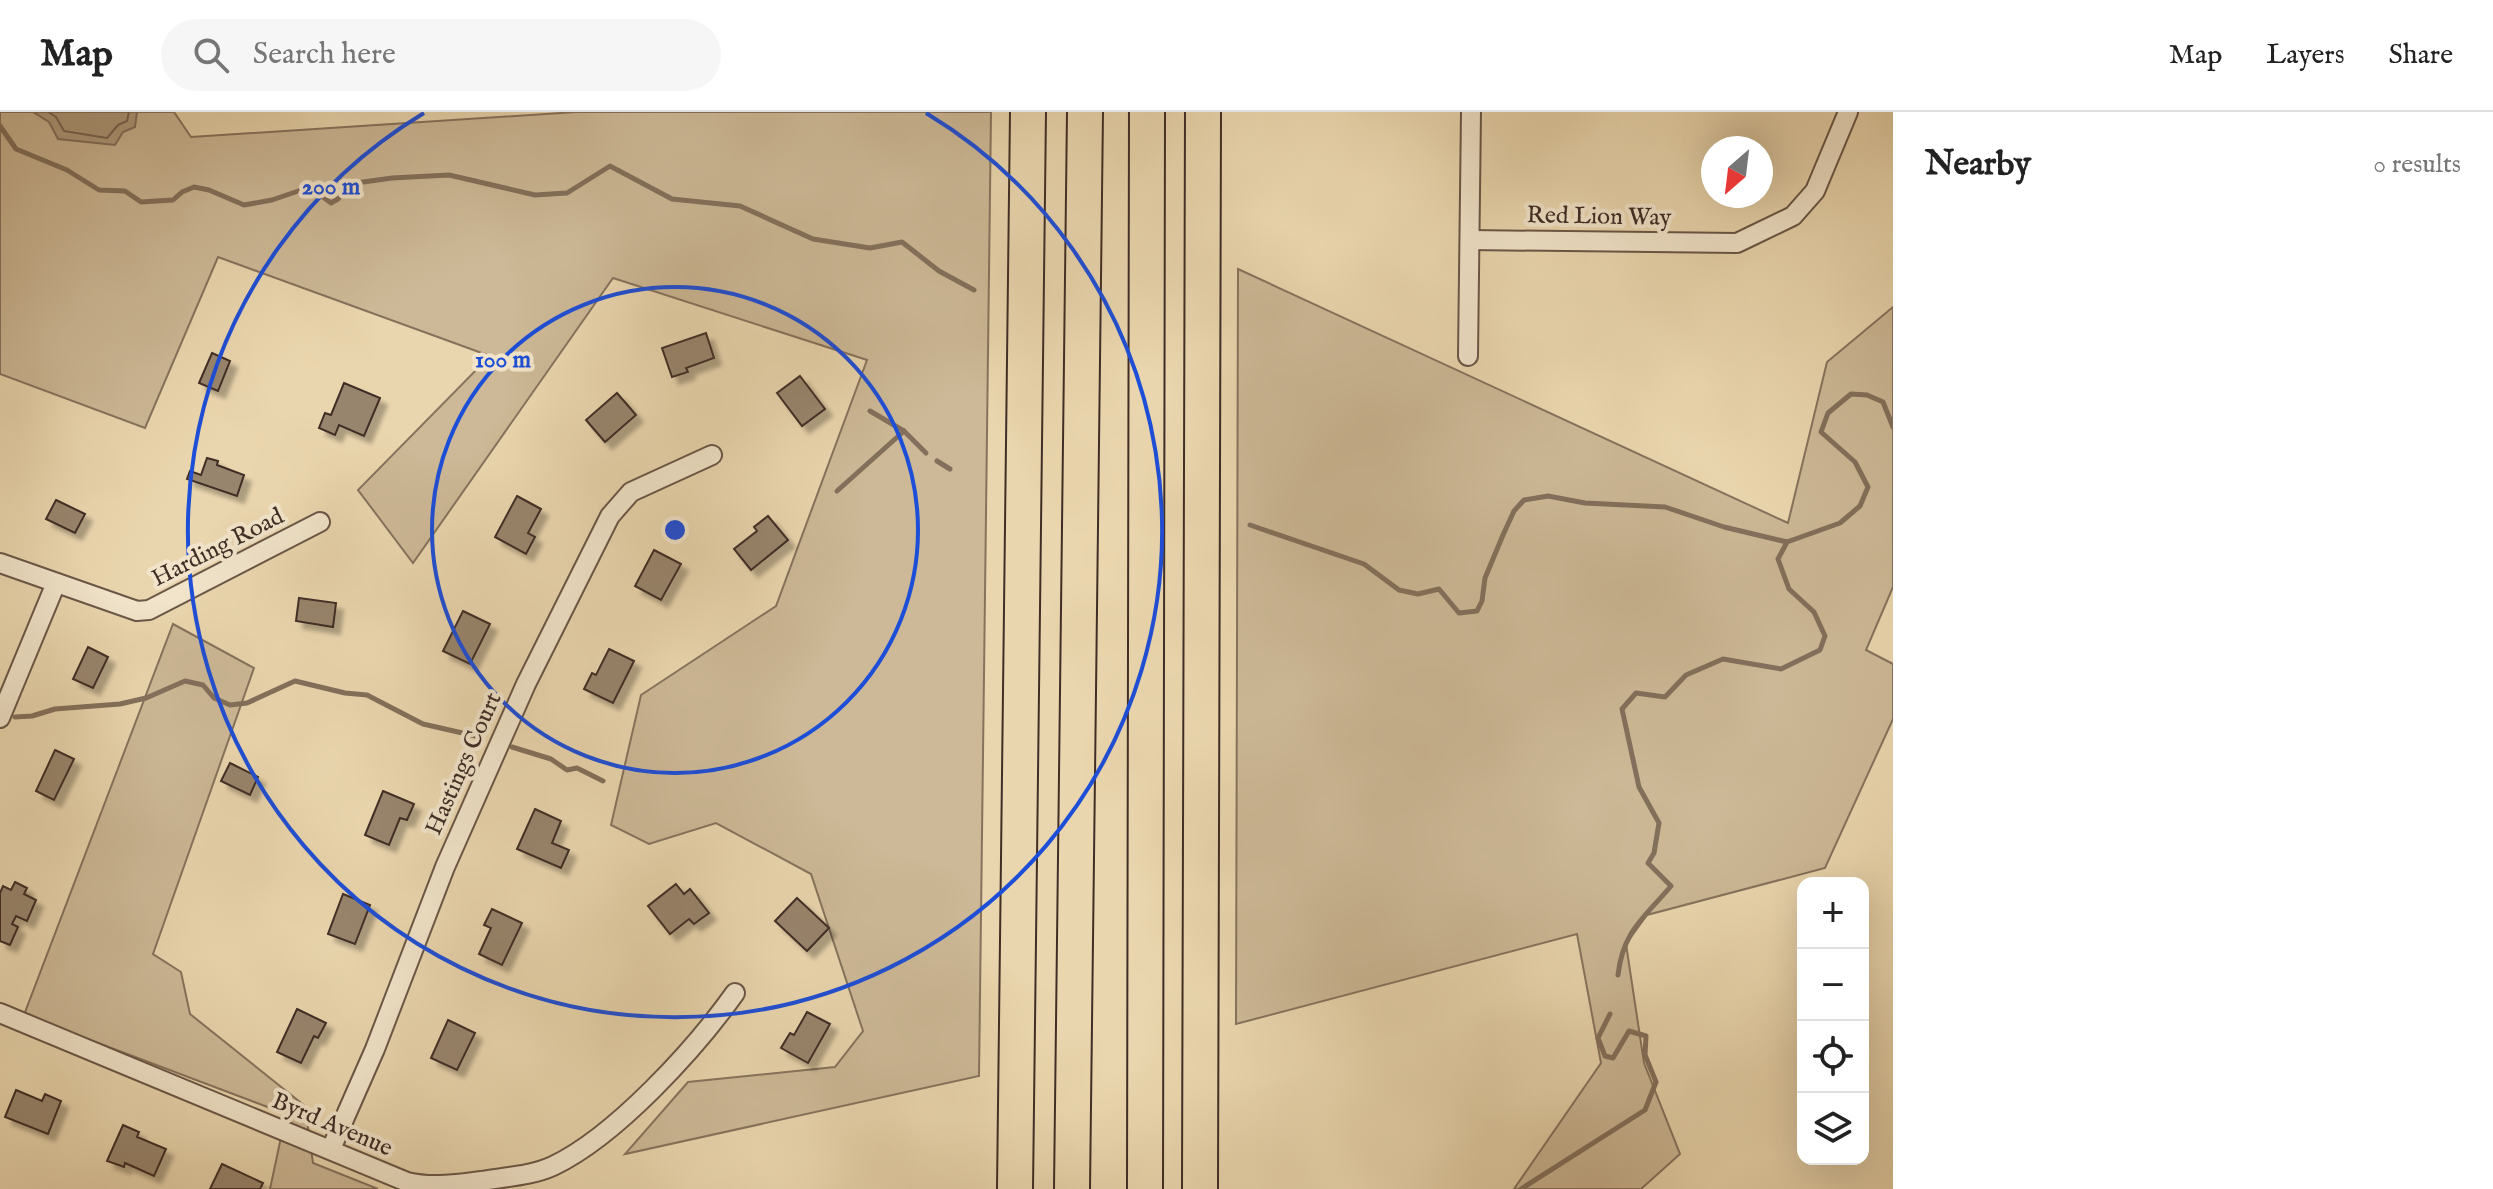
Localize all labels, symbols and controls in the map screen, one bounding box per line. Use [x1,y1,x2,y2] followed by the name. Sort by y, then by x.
[161,19,721,91] search box
[40,31,113,79] text: Map
[189,33,233,77] icon: search
[253,36,396,74] text: Search here
[2169,38,2222,73] text: Map
[2266,38,2345,73] text: Layers
[2389,38,2453,73] text: Share
[1701,136,1773,208] north arrow
[1925,143,2031,186] text: Nearby
[2373,148,2461,181] text: 0 results
[302,172,361,203] text: 200 m
[1526,200,1672,234] street label: Red Lion Way
[475,345,532,376] text: 100 m
[147,501,290,595] street label: Harding Road
[661,516,689,544] centre of rings
[419,688,509,840] street label: Hastings Court
[1797,877,1869,1165] map controls
[1797,877,1869,949] button: +
[1797,949,1869,1021] button: −
[1797,1021,1869,1093] button: locate
[267,1086,397,1164] street label: Byrd Avenue
[1797,1093,1869,1165] button: layers

